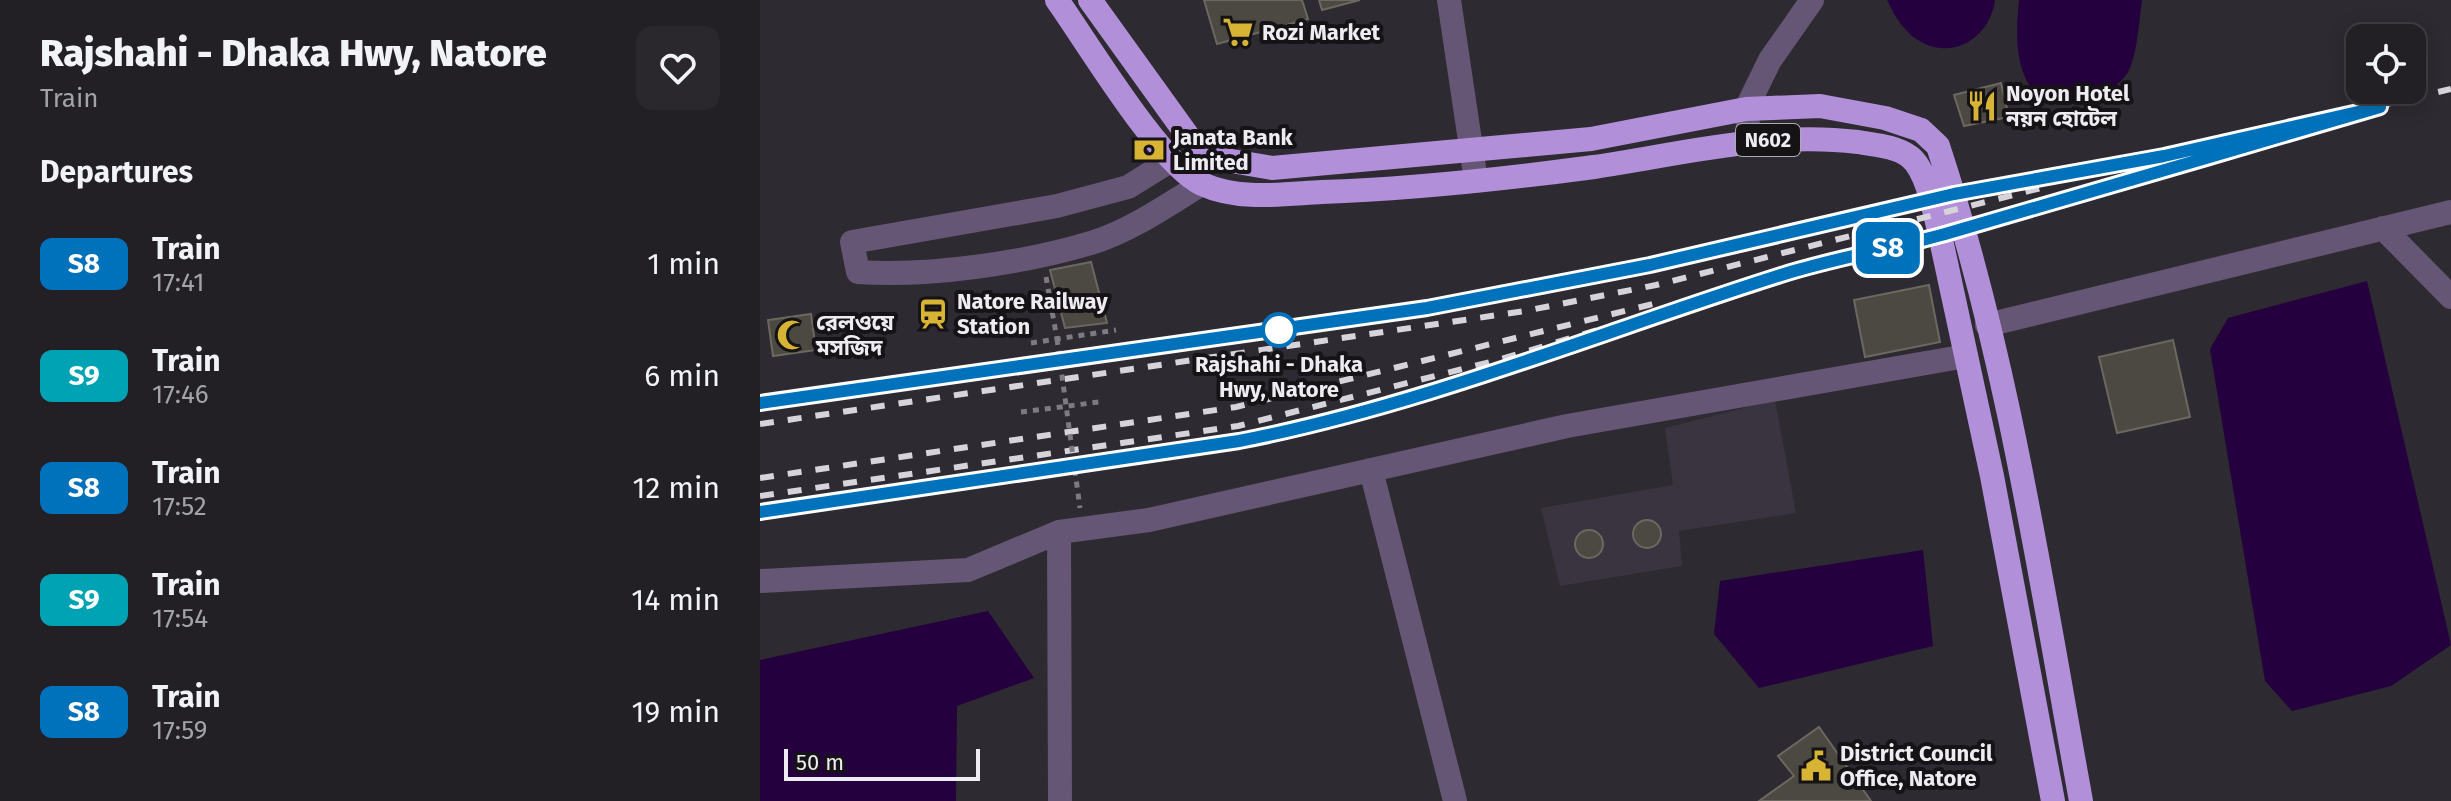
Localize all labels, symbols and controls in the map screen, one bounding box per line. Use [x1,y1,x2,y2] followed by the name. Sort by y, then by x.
[1221,15,1255,49] supermarket icon: Rozi Market
[1262,19,1381,46] place label: Rozi Market
[2346,24,2426,104] map controls
[2346,24,2426,104] button: locate
[636,26,720,110] button: heart
[40,30,547,76] text: Rajshahi - Dhaka Hwy, Natore
[2005,80,2130,132] place label: Noyon Hotel নয়ন হোটেল
[40,83,99,114] text: Train
[1965,89,1999,123] restaurant icon: Noyon Hotel নয়ন হোটেল
[1172,124,1294,176] place label: Janata Bank Limited
[1736,124,1800,156] road number: N602
[1132,133,1166,167] bank icon: Janata Bank Limited
[40,154,193,190] text: Departures
[1852,222,1924,274] line badge: S8
[152,231,221,267] text: Train
[1872,231,1904,264] text: S8
[647,246,720,282] text: 1 min
[68,247,100,280] text: S8
[152,267,205,298] text: 17:41
[957,288,1108,340] place label: Natore Railway Station
[916,297,950,331] station icon: Natore Railway Station
[815,309,894,361] place label: রেলওয়ে মসজিদ
[1262,313,1296,347] marker: Rajshahi - Dhaka Hwy, Natore
[775,318,809,352] mosque icon: রেলওয়ে মসজিদ
[152,343,221,379] text: Train
[1195,351,1363,403] place label: Rajshahi - Dhaka Hwy, Natore
[644,358,720,394] text: 6 min
[68,359,100,392] text: S9
[152,379,209,410] text: 17:46
[152,455,221,491] text: Train
[632,470,720,506] text: 12 min
[68,471,100,504] text: S8
[152,491,207,522] text: 17:52
[152,567,221,603] text: Train
[631,582,720,618] text: 14 min
[68,583,100,616] text: S9
[152,603,208,634] text: 17:54
[152,679,221,715] text: Train
[632,694,720,730] text: 19 min
[68,695,100,728] text: S8
[152,715,207,746] text: 17:59
[1840,740,1993,792] place label: District Council Office, Natore
[784,745,980,781] scale bar
[796,749,844,776] text: 50 m
[1799,749,1833,783] public building icon: District Council Office, Natore

